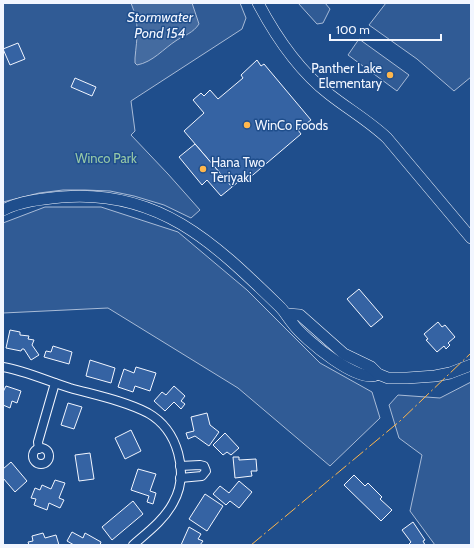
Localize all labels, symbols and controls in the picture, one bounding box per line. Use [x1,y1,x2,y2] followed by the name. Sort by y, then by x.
[127,8,194,42] water label: Stormwater Pond 154
[330,16,441,42] scale bar
[336,22,370,37] text: 100 m
[311,60,382,91] place label: Panther Lake Elementary
[385,70,395,80] marker: Panther Lake Elementary
[255,117,329,133] place label: WinCo Foods
[242,120,252,130] marker: WinCo Foods
[75,150,137,166] park label: Winco Park
[211,154,265,185] place label: Hana Two Teriyaki
[198,164,208,174] marker: Hana Two Teriyaki

